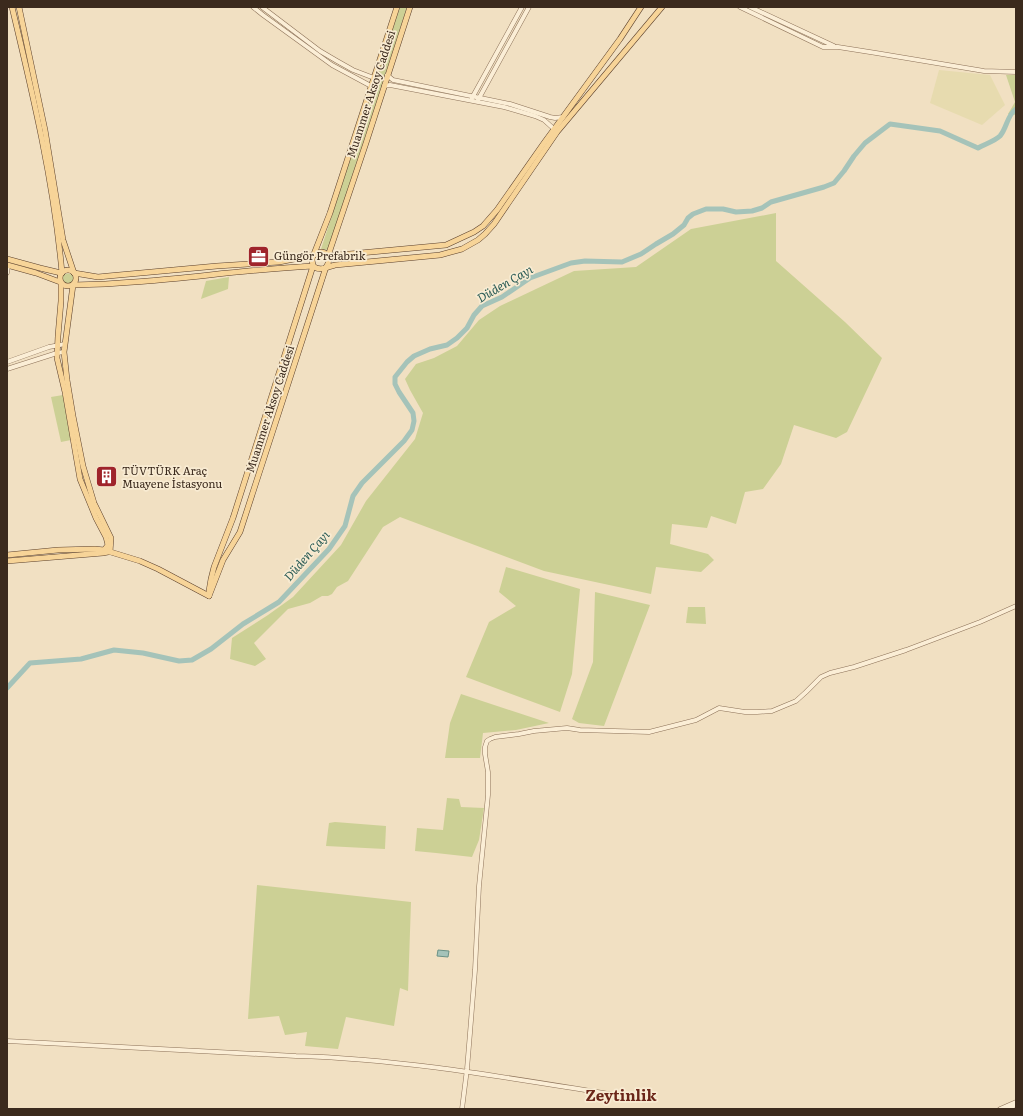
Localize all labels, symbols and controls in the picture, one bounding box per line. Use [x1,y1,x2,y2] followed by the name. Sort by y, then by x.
[342,28,398,159] street label: Muammer Aksoy Caddesi
[246,243,272,269] office icon: Güngör Prefabrik
[274,247,366,263] place label: Güngör Prefabrik
[473,260,536,306] water label: Düden Çayı
[241,343,297,474] street label: Muammer Aksoy Caddesi
[122,462,222,491] place label: TÜVTÜRK Araç Muayene İstasyonu
[93,464,119,490] building icon: TÜVTÜRK Araç Muayene İstasyonu
[279,526,334,585] water label: Düden Çayı
[585,1083,658,1106] district label: Zeytinlik

